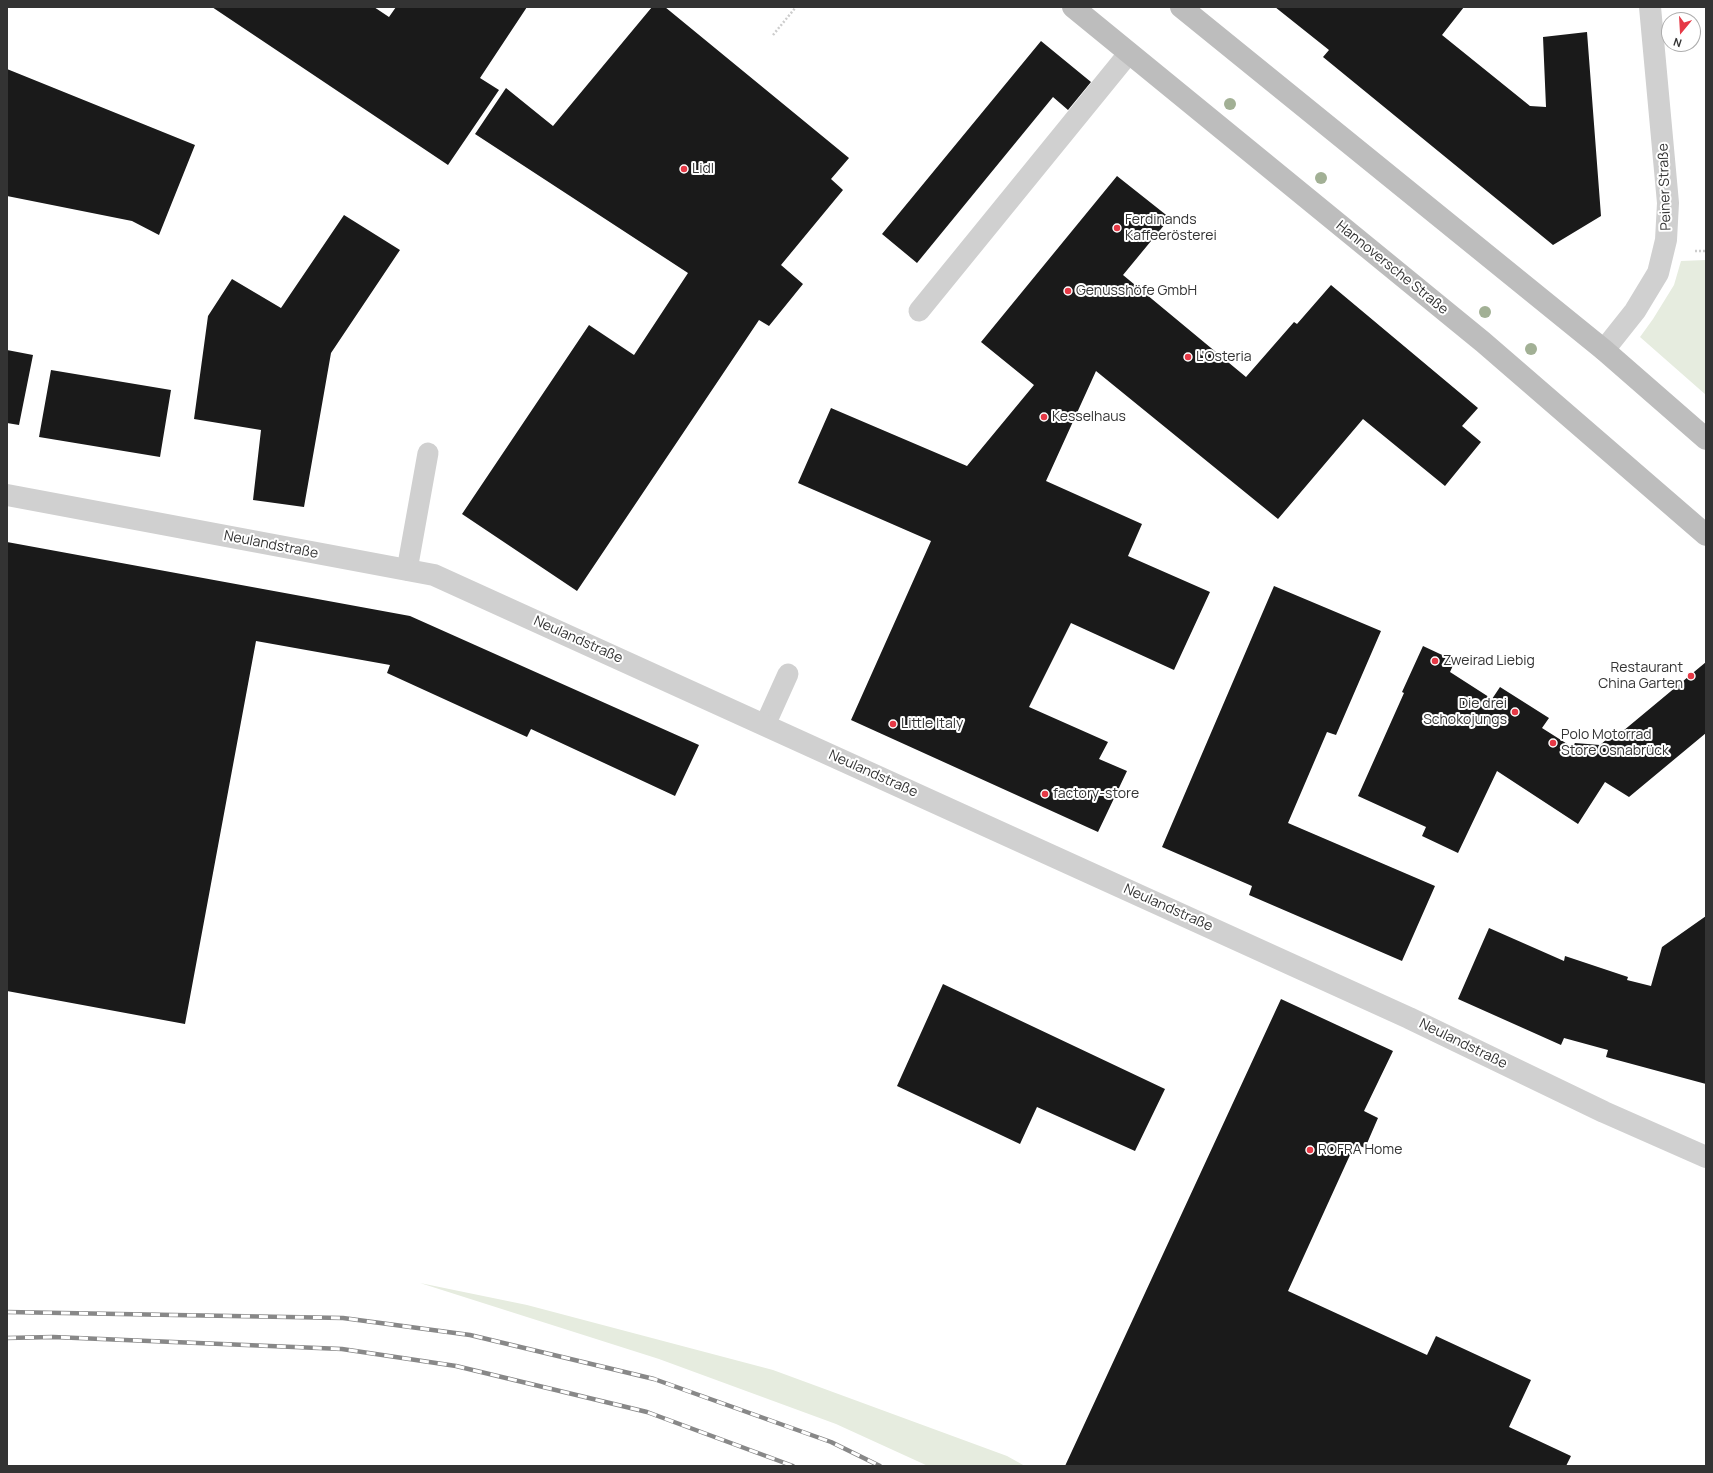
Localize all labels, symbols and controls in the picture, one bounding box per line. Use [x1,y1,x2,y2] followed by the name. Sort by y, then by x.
[1661,12,1701,52] north arrow
[1671,35,1684,51] text: N
[1655,143,1675,231] street label: Peiner Straße
[692,161,714,177] place label: Lidl
[679,164,689,174] marker: Lidl
[1125,212,1217,244] place label: Ferdinands Kaffeerösterei
[1333,218,1451,318] street label: Hannoversche Straße
[1112,223,1122,233] marker: Ferdinands Kaffeerösterei
[1076,283,1197,299] place label: Genusshöfe GmbH
[1063,286,1073,296] marker: Genusshöfe GmbH
[1196,349,1252,365] place label: L'Osteria
[1183,352,1193,362] marker: L'Osteria
[1052,409,1126,425] place label: Kesselhaus
[1039,412,1049,422] marker: Kesselhaus
[222,528,320,562] street label: Neulandstraße
[531,613,625,667] street label: Neulandstraße
[1443,653,1535,669] place label: Zweirad Liebig
[1430,656,1440,666] marker: Zweirad Liebig
[1598,660,1683,692] place label: Restaurant China Garten
[1686,671,1696,681] marker: Restaurant China Garten
[1423,696,1507,728] place label: Die drei Schokojungs
[1510,707,1520,717] marker: Die drei Schokojungs
[901,716,963,732] place label: Little Italy
[888,719,898,729] marker: Little Italy
[1561,727,1669,760] place label: Polo Motorrad Store Osnabrück
[1548,738,1558,748] marker: Polo Motorrad Store Osnabrück
[826,747,920,801] street label: Neulandstraße
[1053,786,1139,802] place label: factory-store
[1040,789,1050,799] marker: factory-store
[1121,881,1215,935] street label: Neulandstraße
[1416,1015,1510,1073] street label: Neulandstraße
[1318,1142,1402,1158] place label: ROFRA Home
[1305,1145,1315,1155] marker: ROFRA Home

